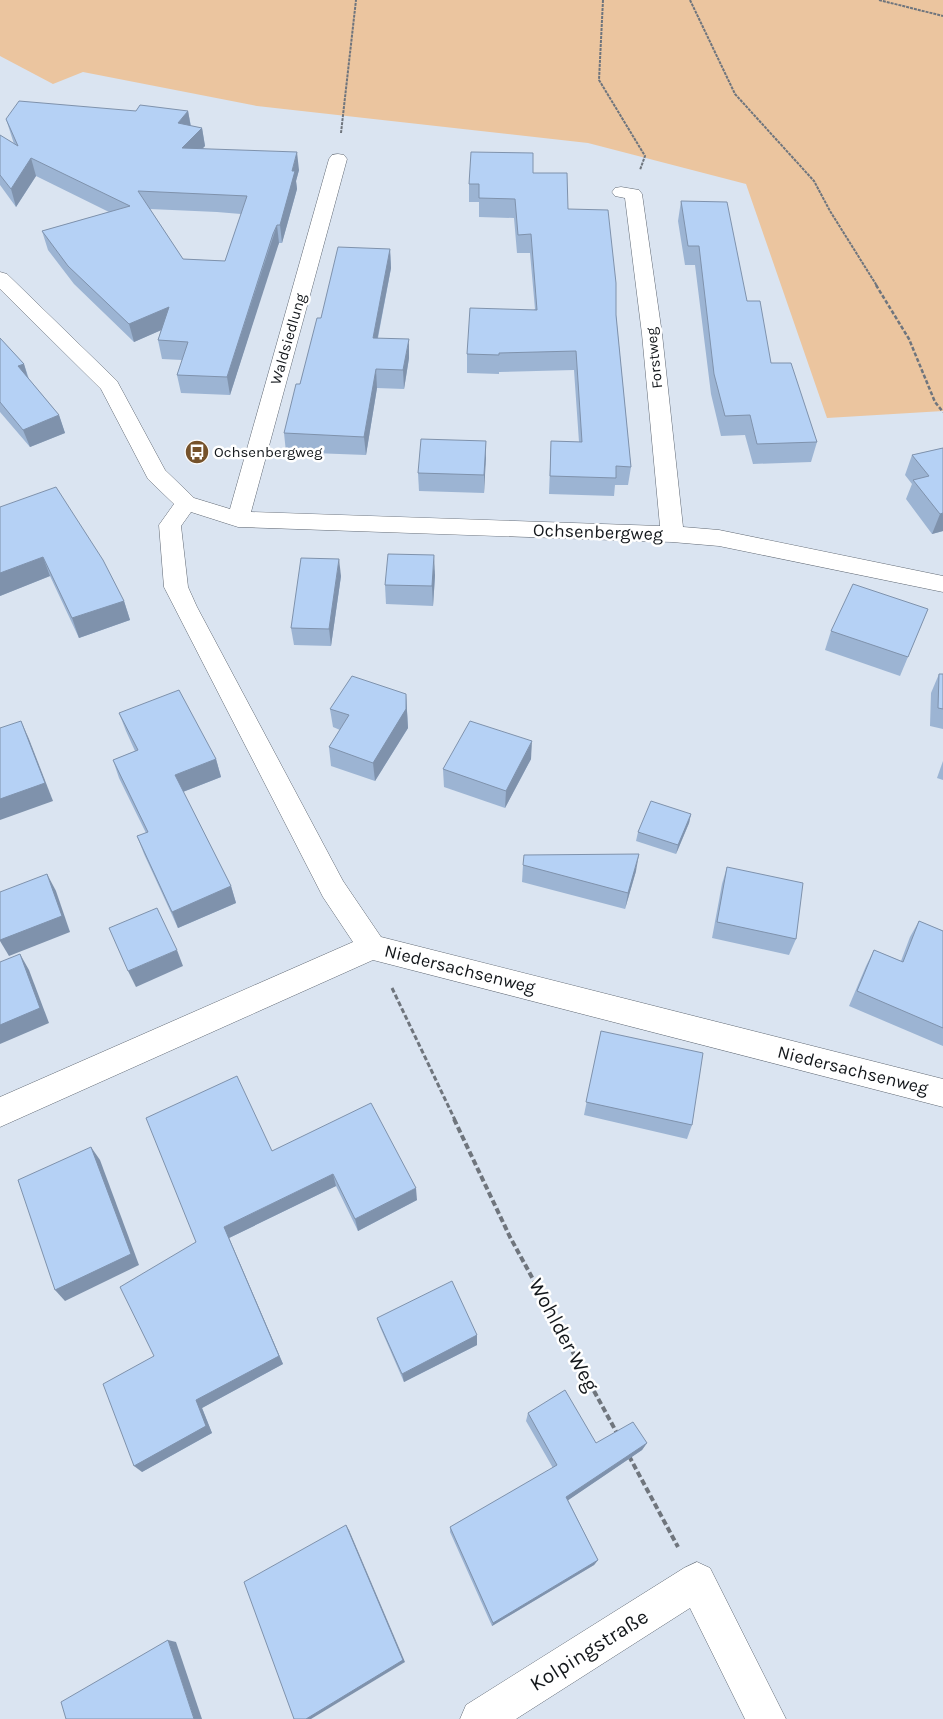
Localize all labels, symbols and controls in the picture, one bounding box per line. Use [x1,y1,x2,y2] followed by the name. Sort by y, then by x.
[266,291,310,387] street label: Waldsiedlung
[642,326,666,390] street label: Forstweg
[184,439,210,465] bus stop icon: Ochsenbergweg
[214,443,323,461] place label: Ochsenbergweg
[533,519,663,545] street label: Ochsenbergweg
[382,940,538,998] street label: Niedersachsenweg
[775,1041,931,1099] street label: Niedersachsenweg
[524,1274,604,1396] street label: Wohlder Weg
[525,1604,653,1696] street label: Kolpingstraße

